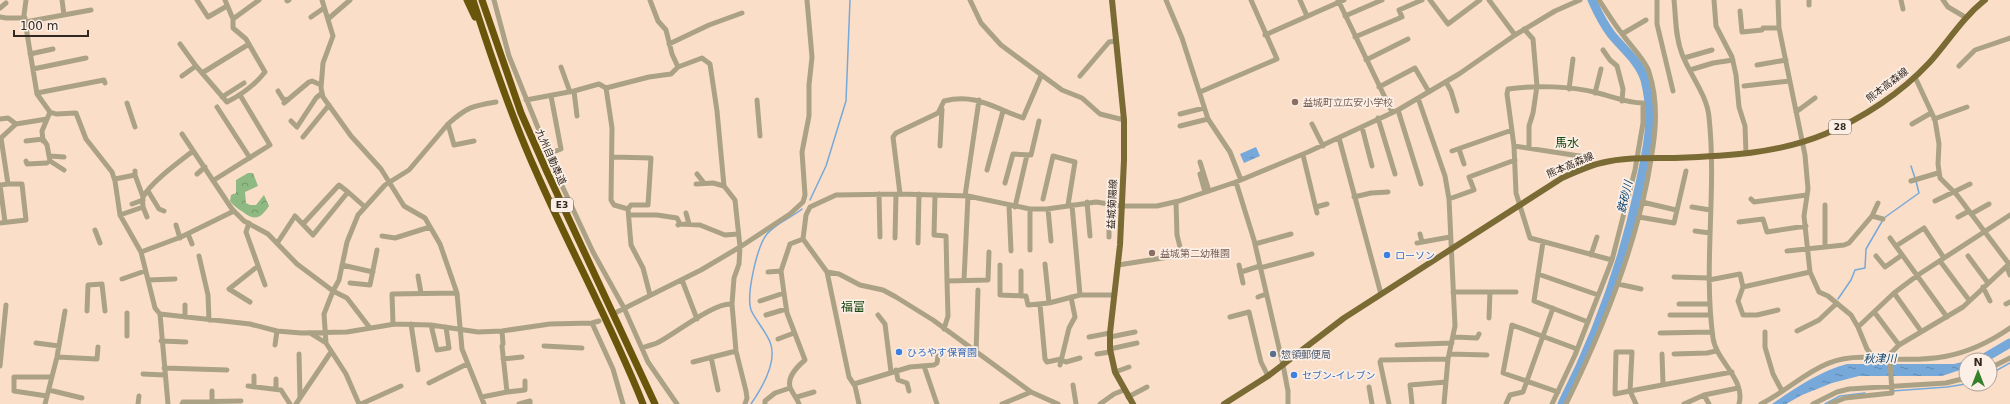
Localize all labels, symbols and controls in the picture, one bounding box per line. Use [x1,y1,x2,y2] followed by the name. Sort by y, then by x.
[14,12,88,38] scale bar
[20,19,58,33] text: 100 m
[1864,66,1910,104] street label: 熊本高森線
[1290,97,1300,107] marker: 益城町立広安小学校
[1303,97,1393,108] place label: 益城町立広安小学校
[1829,120,1851,134] road number: 28
[534,127,568,187] street label: 九州自動車道
[1555,136,1579,150] district label: 馬水
[1545,150,1595,180] street label: 熊本高森線
[1615,178,1635,215] water label: 鉄砂川
[1105,179,1119,229] street label: 益城菊陽線
[551,198,573,212] road number: E3
[1147,248,1157,258] marker: 益城第二幼稚園
[1160,248,1230,259] place label: 益城第二幼稚園
[1382,250,1392,260] marker: ローソン
[1395,250,1435,261] place label: ローソン
[841,300,865,314] district label: 福富
[894,347,904,357] marker: ひろやす保育園
[907,347,977,358] place label: ひろやす保育園
[1268,349,1278,359] marker: 惣領郵便局
[1281,349,1331,360] place label: 惣領郵便局
[1863,352,1898,366] water label: 秋津川
[1958,352,1998,392] north arrow
[1973,356,1983,369] text: N
[1289,370,1299,380] marker: セブン-イレブン
[1302,370,1376,381] place label: セブン-イレブン

